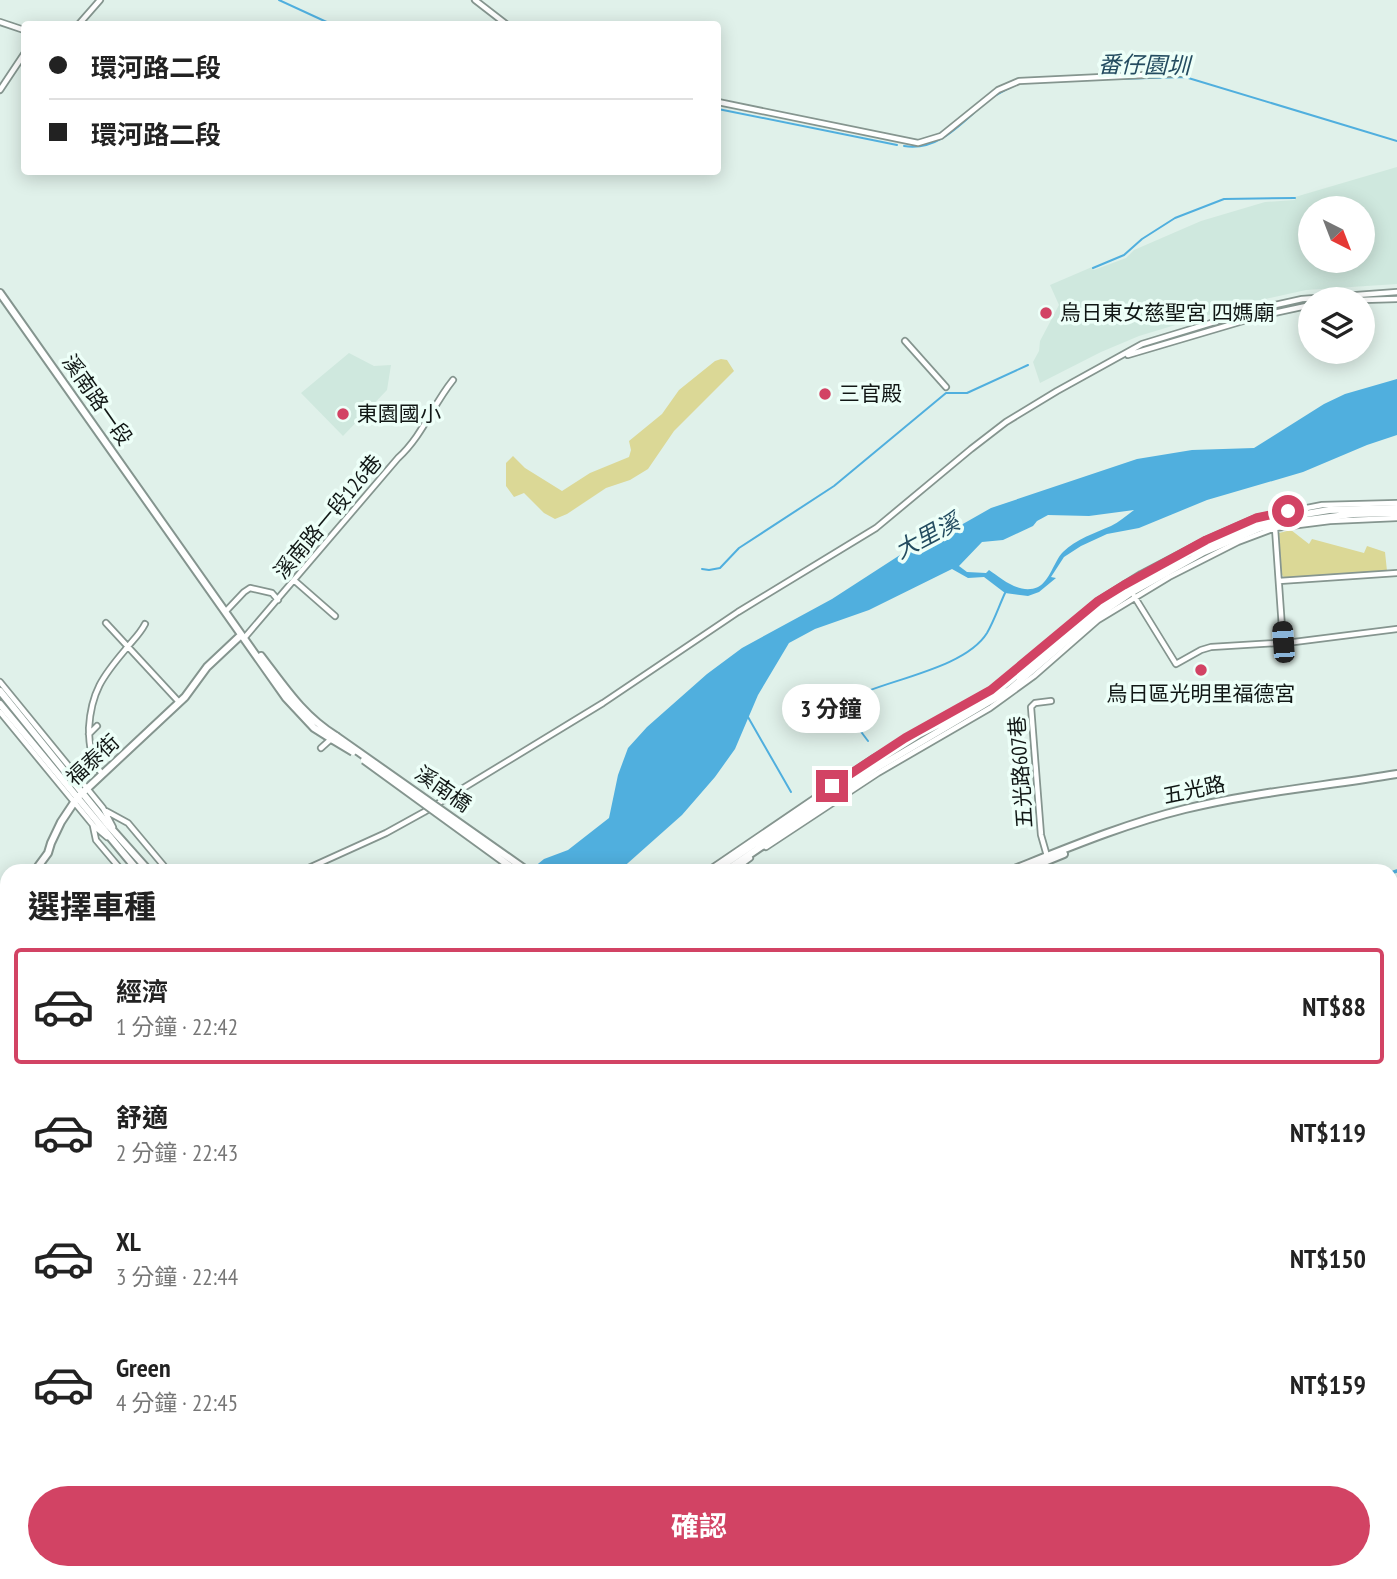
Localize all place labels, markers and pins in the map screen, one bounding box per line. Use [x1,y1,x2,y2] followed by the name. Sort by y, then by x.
[1060,299,1274,326] place label: 烏日東女慈聖宮 四媽廟
[1038,305,1054,321] marker: 烏日東女慈聖宮 四媽廟
[839,380,902,407] place label: 三官殿
[817,386,833,402] marker: 三官殿
[357,400,441,427] place label: 東園國小
[335,406,351,422] marker: 東園國小
[1193,662,1209,678] marker: 烏日區光明里福德宮
[1107,680,1296,707] place label: 烏日區光明里福德宮

